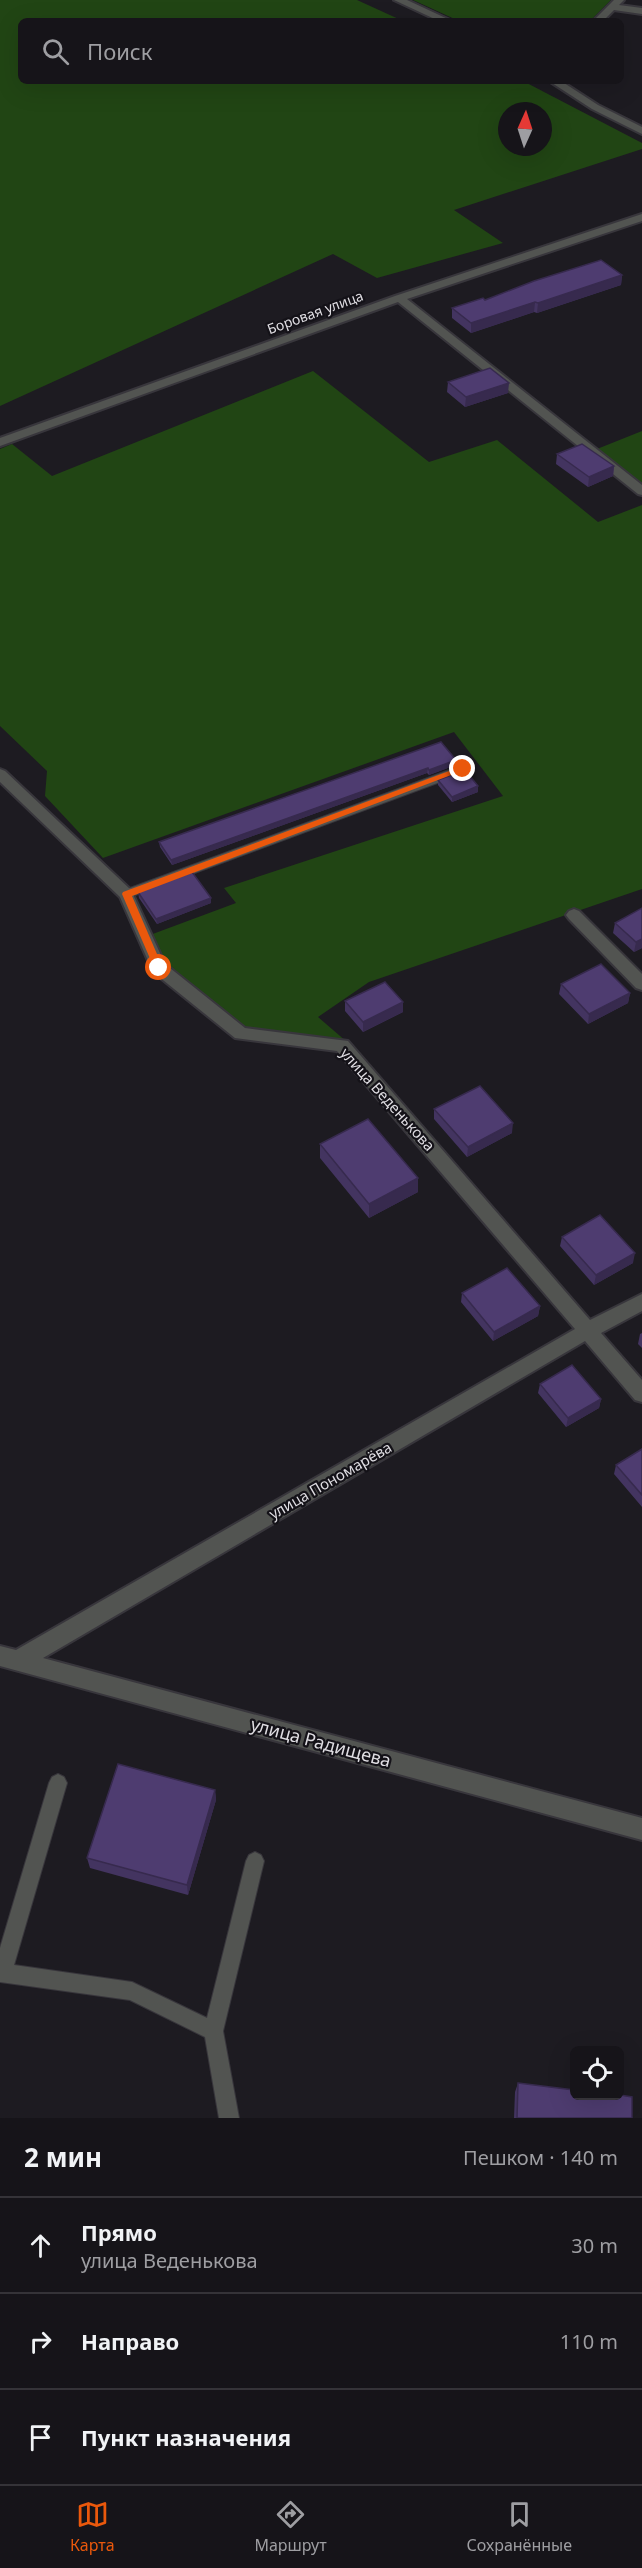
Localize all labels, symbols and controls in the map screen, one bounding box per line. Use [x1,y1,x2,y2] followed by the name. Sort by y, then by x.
[18,18,624,84] search box
[39,35,72,68] icon: search
[87,36,152,66] text: Поиск
[498,102,552,156] north arrow
[264,286,366,338] street label: Боровая улица
[449,755,475,781] route end
[145,954,171,980] route start
[336,1043,440,1155] street label: улица Веденькова
[265,1437,395,1523] street label: улица Пономарёва
[248,1712,394,1772] street label: улица Радищева
[570,2046,624,2100] map controls
[570,2046,624,2100] button: locate
[24,2139,102,2175] text: 2 мин
[463,2144,618,2171] text: Пешком · 140 m
[81,2217,157,2247] text: Прямо
[24,2229,57,2262] icon: ahead
[571,2232,618,2259] text: 30 m
[81,2247,258,2274] text: улица Веденькова
[24,2325,57,2358] icon: right
[81,2326,179,2356] text: Направо
[560,2328,618,2355] text: 110 m
[24,2421,57,2454] icon: arrive
[81,2422,291,2452] text: Пункт назначения
[70,2498,115,2556] tab: Карта
[254,2498,327,2556] tab: Маршрут
[467,2498,572,2556] tab: Сохранённые

